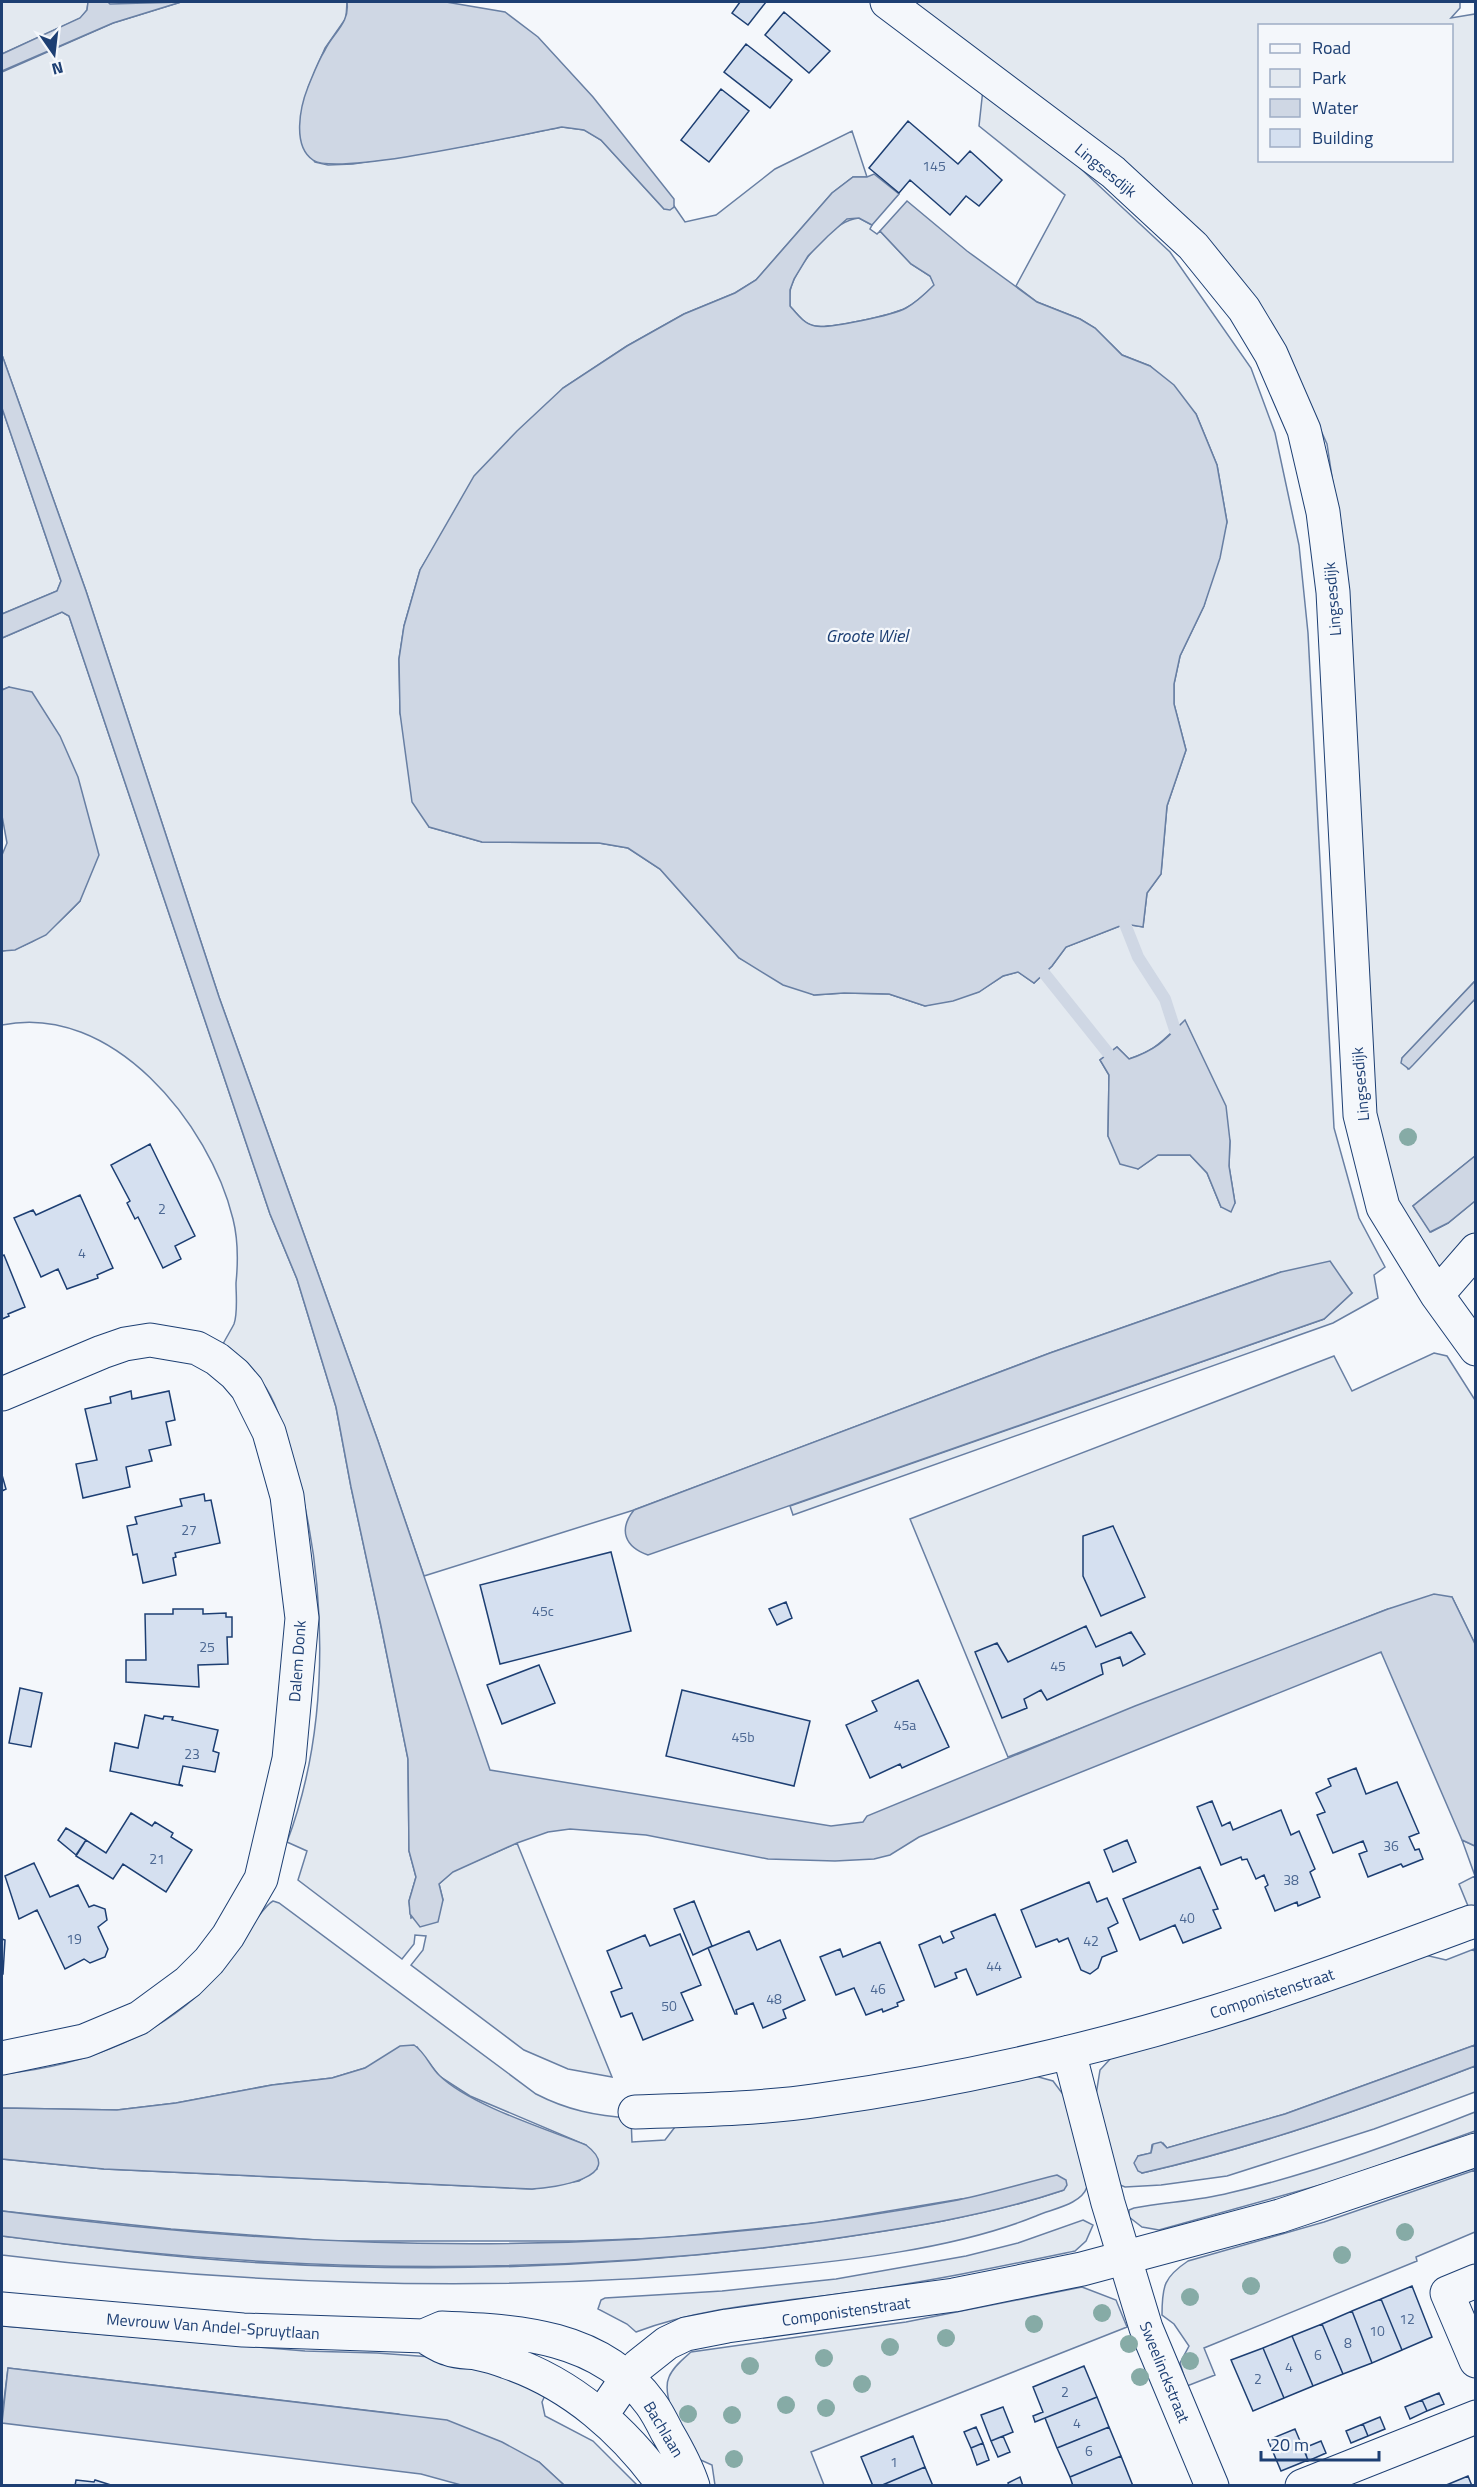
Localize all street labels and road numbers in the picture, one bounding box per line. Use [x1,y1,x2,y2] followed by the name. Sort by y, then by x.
[1070,137,1143,203] street label: Lingsesdijk
[1317,561,1347,637] street label: Lingsesdijk
[1345,1046,1375,1122] street label: Lingsesdijk
[282,1619,312,1703] street label: Dalem Donk
[1207,1961,1338,2024] street label: Componistenstraat
[780,2290,912,2332] street label: Componistenstraat
[106,2307,320,2345] street label: Mevrouw Van Andel-Spruytlaan
[1134,2318,1196,2427] street label: Sweelinckstraat
[638,2396,690,2462] street label: Bachlaan

